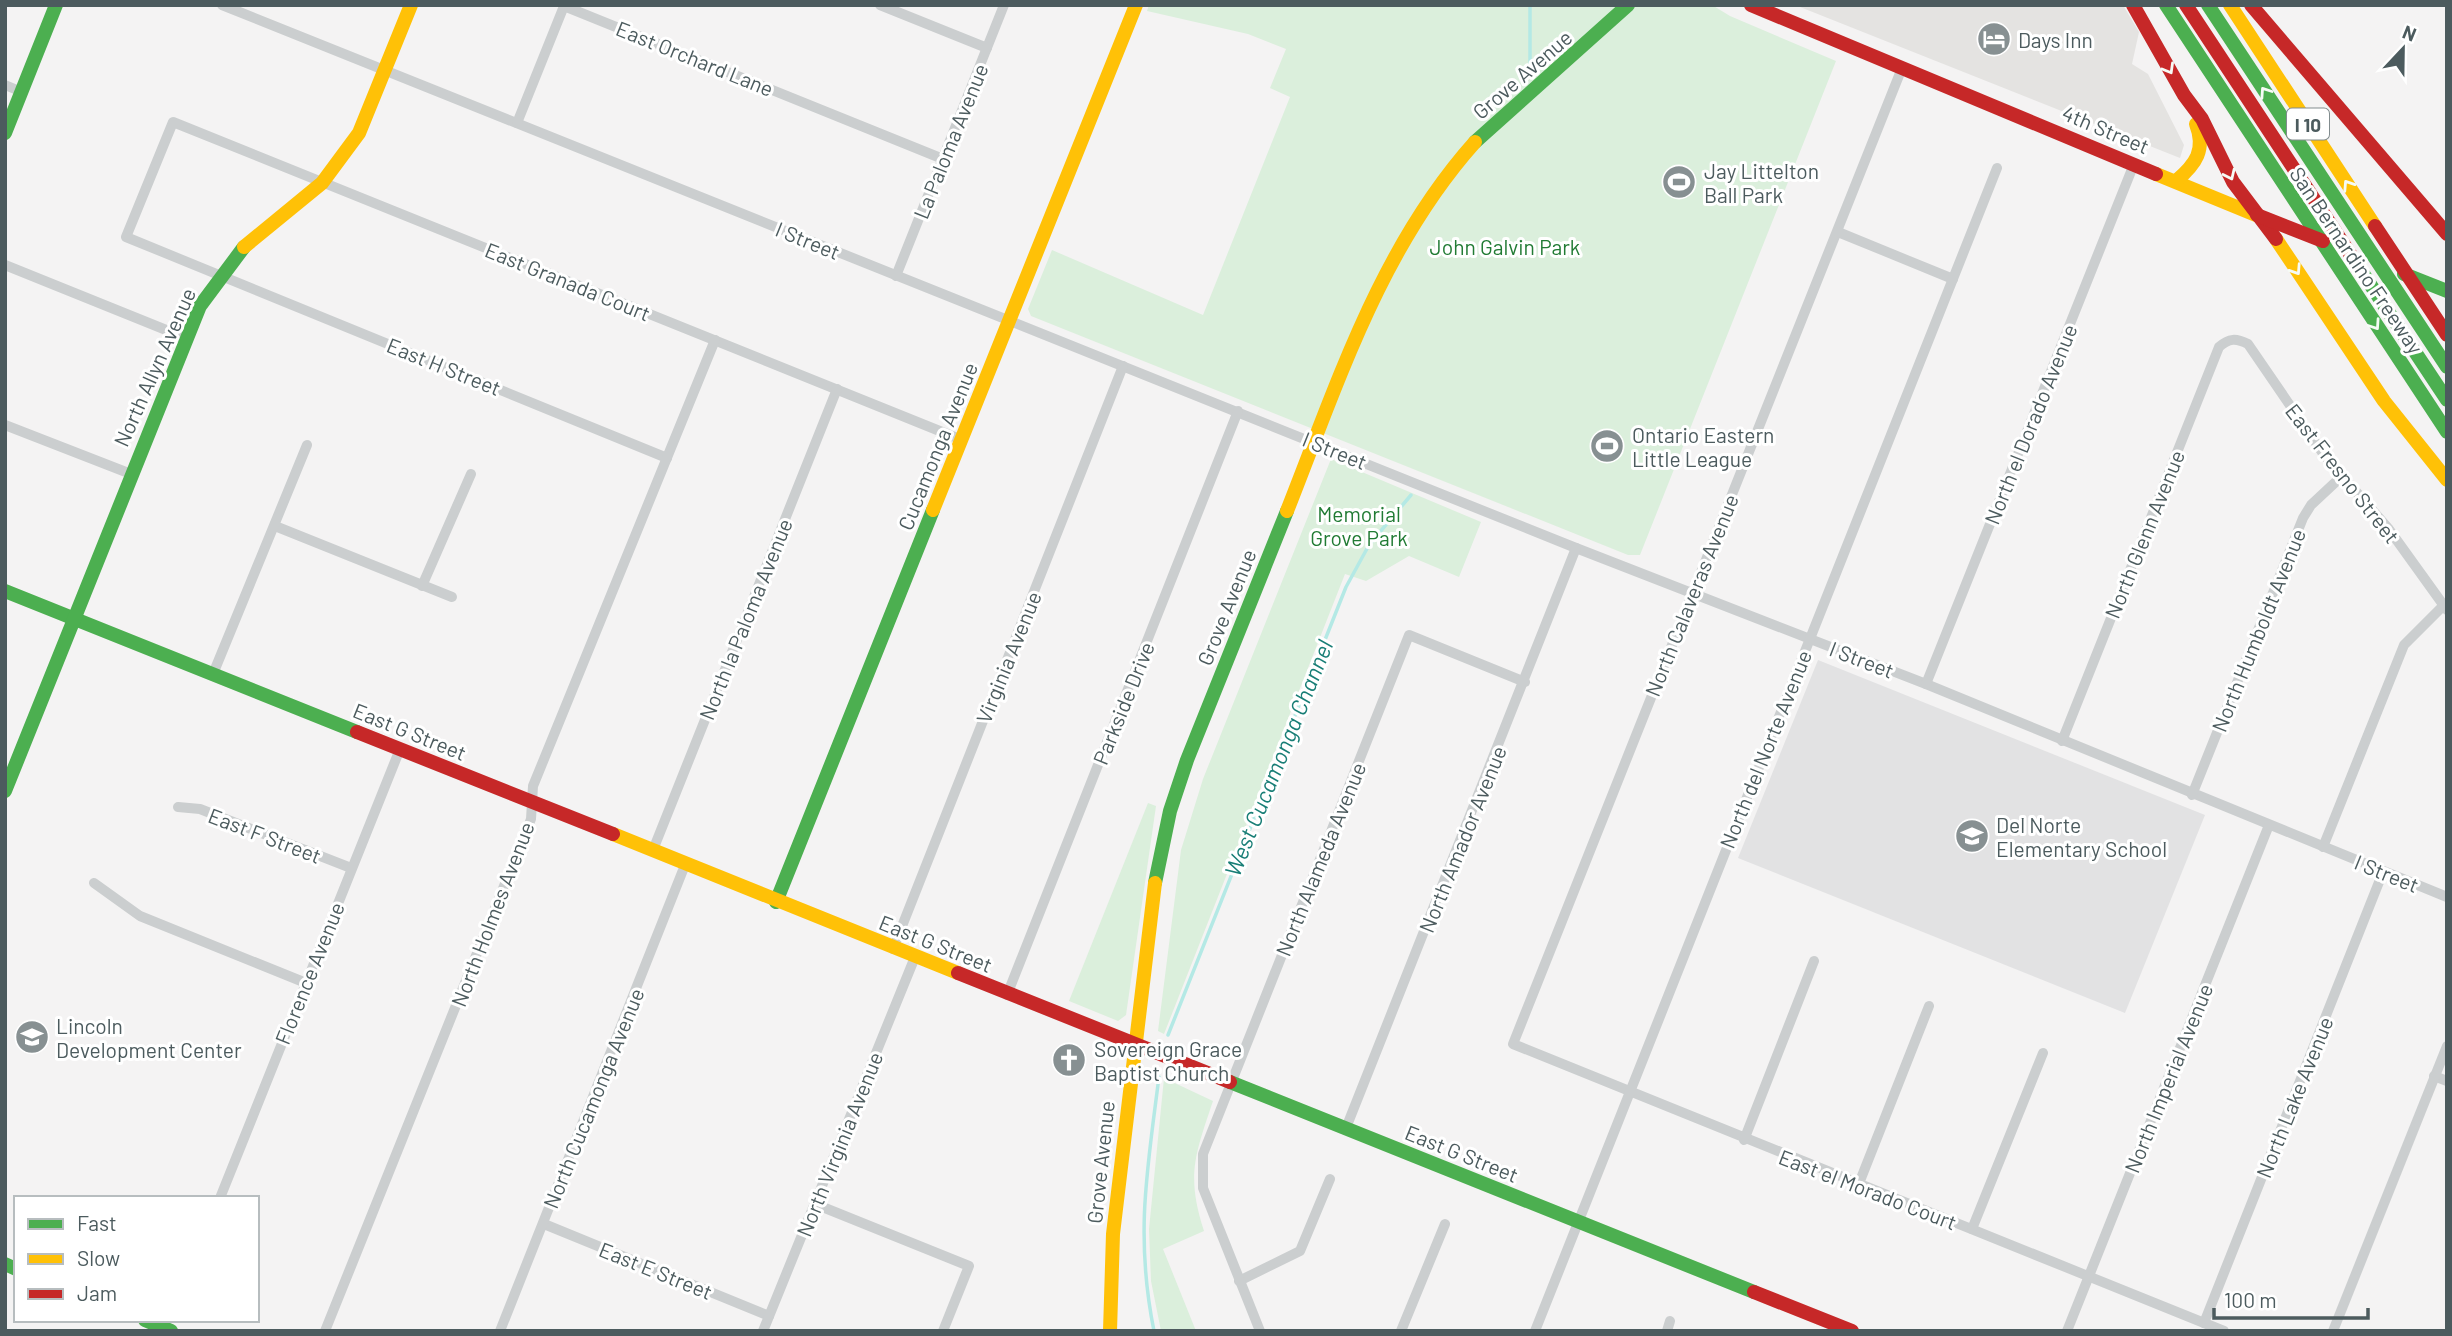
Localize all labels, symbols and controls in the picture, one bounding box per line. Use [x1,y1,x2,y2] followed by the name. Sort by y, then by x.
[2368,14,2438,84] north arrow
[613,15,777,101] street label: East Orchard Lane
[1975,20,2013,58] hotel icon: Days Inn
[2399,20,2420,46] text: N
[1467,24,1577,124] street label: Grove Avenue
[2018,27,2093,52] place label: Days Inn
[907,60,993,222] street label: La Paloma Avenue
[2161,61,2174,74] one-way arrow
[2261,87,2273,100] one-way arrow
[2059,100,2153,158] street label: 4th Street
[2287,108,2329,140] road number: I 10
[1704,158,1819,207] place label: Jay Littelton Ball Park
[2285,162,2429,359] street label: San Bernardino Freeway
[1660,163,1698,201] sports icon: Jay Littelton Ball Park
[2222,168,2236,180] one-way arrow
[2344,180,2357,193] one-way arrow
[772,216,844,264] street label: I Street
[1430,234,1580,259] park label: John Galvin Park
[482,236,654,326] street label: East Granada Court
[2288,263,2301,276] one-way arrow
[108,284,200,450] street label: North Allyn Avenue
[2367,317,2380,330] one-way arrow
[1978,320,2082,528] street label: North el Dorado Avenue
[383,332,505,400] street label: East H Street
[892,359,982,533] street label: Cucamonga Avenue
[2281,398,2405,548] street label: East Fresno Street
[1632,422,1774,471] place label: Ontario Eastern Little League
[1299,426,1371,474] street label: I Street
[1588,427,1626,465] sports icon: Ontario Eastern Little League
[2099,446,2189,622] street label: North Glenn Avenue
[1639,490,1743,700] street label: North Calaveras Avenue
[1310,501,1408,550] park label: Memorial Grove Park
[693,515,797,723] street label: North la Paloma Avenue
[2206,525,2310,735] street label: North Humboldt Avenue
[1191,545,1261,669] street label: Grove Avenue
[970,587,1046,727] street label: Virginia Avenue
[1826,635,1898,683] street label: I Street
[1218,636,1338,880] water label: West Cucamonga Channel
[1087,638,1159,768] street label: Parkside Drive
[1714,646,1816,852] street label: North del Norte Avenue
[350,697,470,765] street label: East G Street
[1413,742,1511,936] street label: North Amador Avenue
[1270,759,1370,959] street label: North Alameda Avenue
[205,802,325,868] street label: East F Street
[1996,812,2167,861] place label: Del Norte Elementary School
[1953,817,1991,855] school or university icon: Del Norte Elementary School
[445,818,539,1010] street label: North Holmes Avenue
[2351,849,2423,897] street label: I Street
[269,898,349,1048] street label: Florence Avenue
[876,909,996,977] street label: East G Street
[2119,980,2217,1176] street label: North Imperial Avenue
[537,984,649,1212] street label: North Cucamonga Avenue
[56,1013,242,1062] place label: Lincoln Development Center
[2250,1013,2338,1181] street label: North Lake Avenue
[13,1018,51,1056] school or university icon: Lincoln Development Center
[1094,1036,1242,1085] place label: Sovereign Grace Baptist Church
[1050,1041,1088,1079] church icon: Sovereign Grace Baptist Church
[791,1048,887,1240] street label: North Virginia Avenue
[1081,1099,1119,1225] street label: Grove Avenue
[1402,1119,1522,1187] street label: East G Street
[1776,1144,1960,1234] street label: East el Morado Court
[14,1196,259,1322] legend
[77,1210,117,1235] text: Fast
[596,1236,716,1304] street label: East E Street
[77,1245,120,1270] text: Slow
[2214,1276,2368,1320] scale bar
[77,1280,117,1305] text: Jam
[2224,1287,2277,1312] text: 100 m

